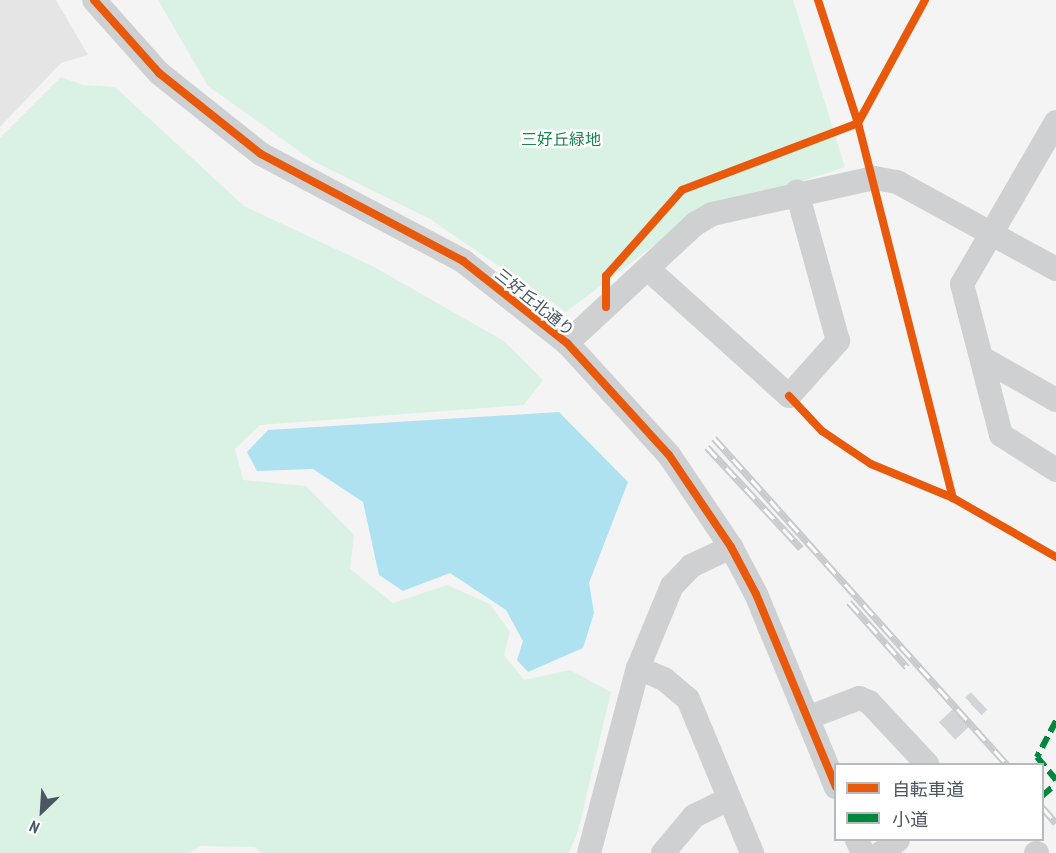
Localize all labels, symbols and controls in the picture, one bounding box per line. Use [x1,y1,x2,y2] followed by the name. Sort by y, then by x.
[521,129,601,149] park label: 三好丘緑地
[492,264,578,340] street label: 三好丘北通り
[834,763,1044,841] legend
[892,778,964,801] text: 自転車道
[12,781,72,841] north arrow
[892,808,928,831] text: 小道
[26,816,43,838] text: N

